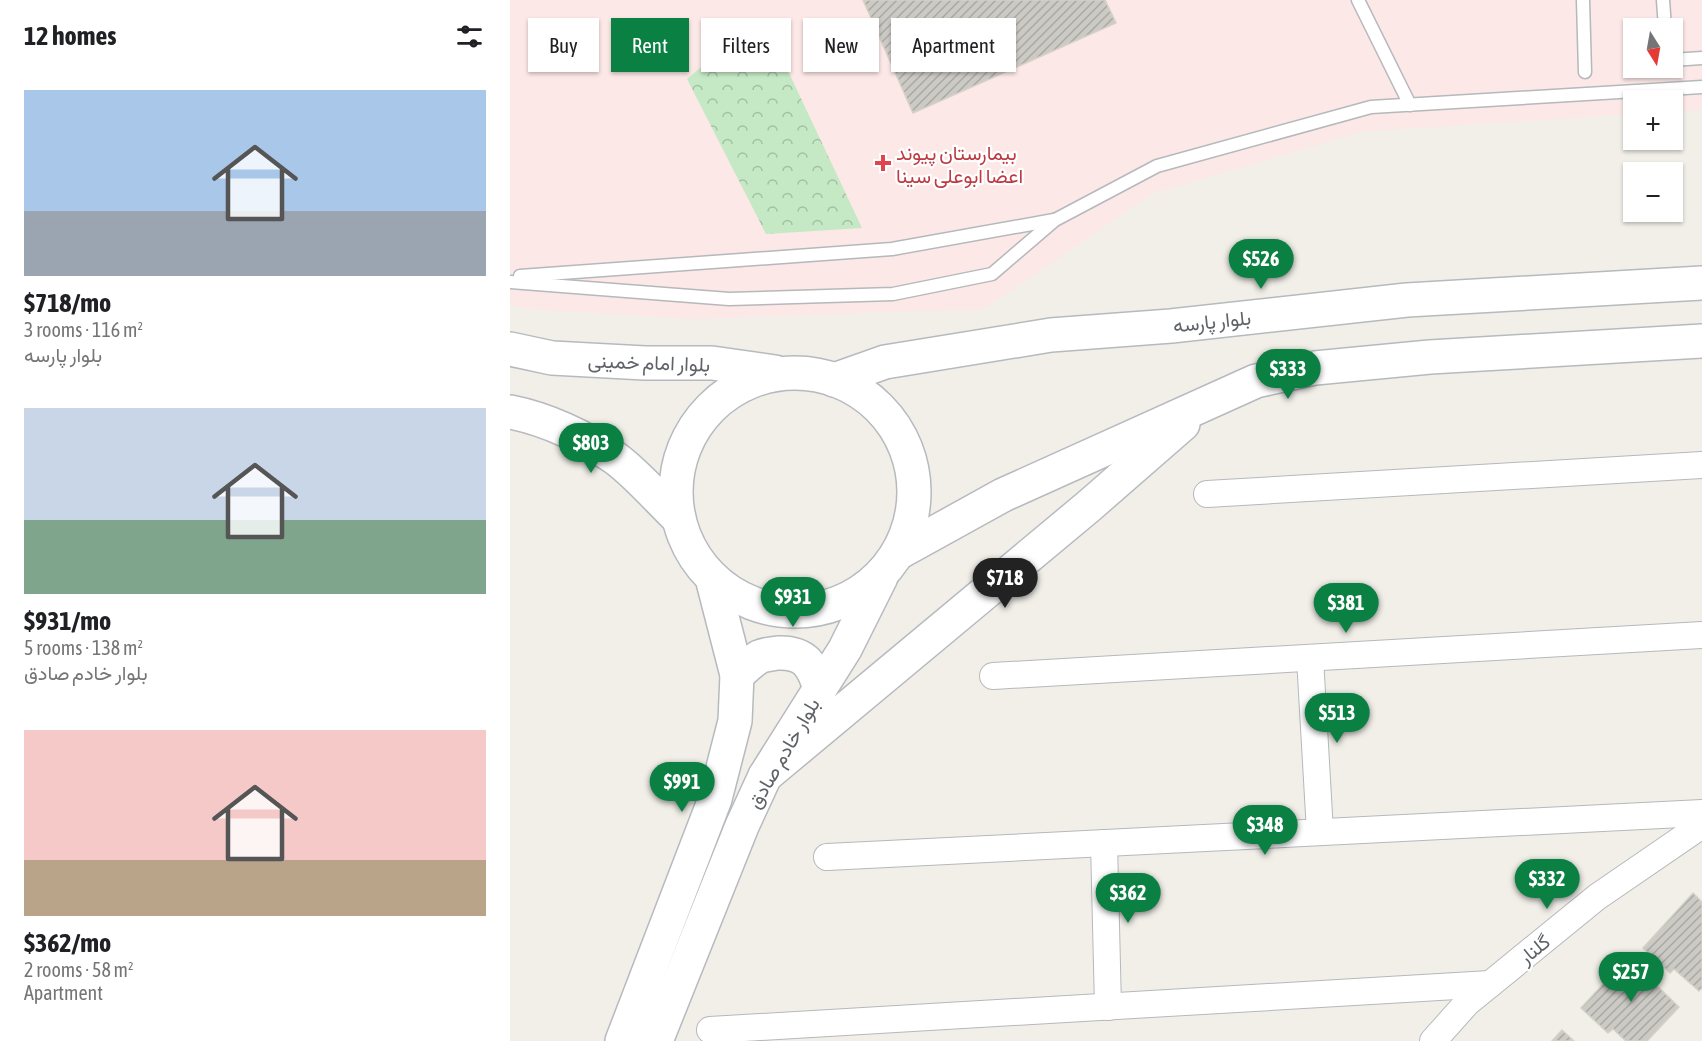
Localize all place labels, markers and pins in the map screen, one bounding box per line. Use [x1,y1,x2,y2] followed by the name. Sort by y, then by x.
[896,141,1023,189] place label: بیمارستان پیوند اعضا ابوعلی سینا
[874,154,892,172] marker: بیمارستان پیوند اعضا ابوعلی سینا
[1225,239,1297,290] pin: $526
[1252,349,1324,400] pin: $333
[555,423,627,474] pin: $803
[969,558,1041,609] pin: $718
[757,577,829,628] pin: $931
[1310,583,1382,634] pin: $381
[1301,693,1373,744] pin: $513
[646,762,718,813] pin: $991
[1229,805,1301,856] pin: $348
[1511,859,1583,910] pin: $332
[1092,873,1164,924] pin: $362
[1595,952,1667,1003] pin: $257

